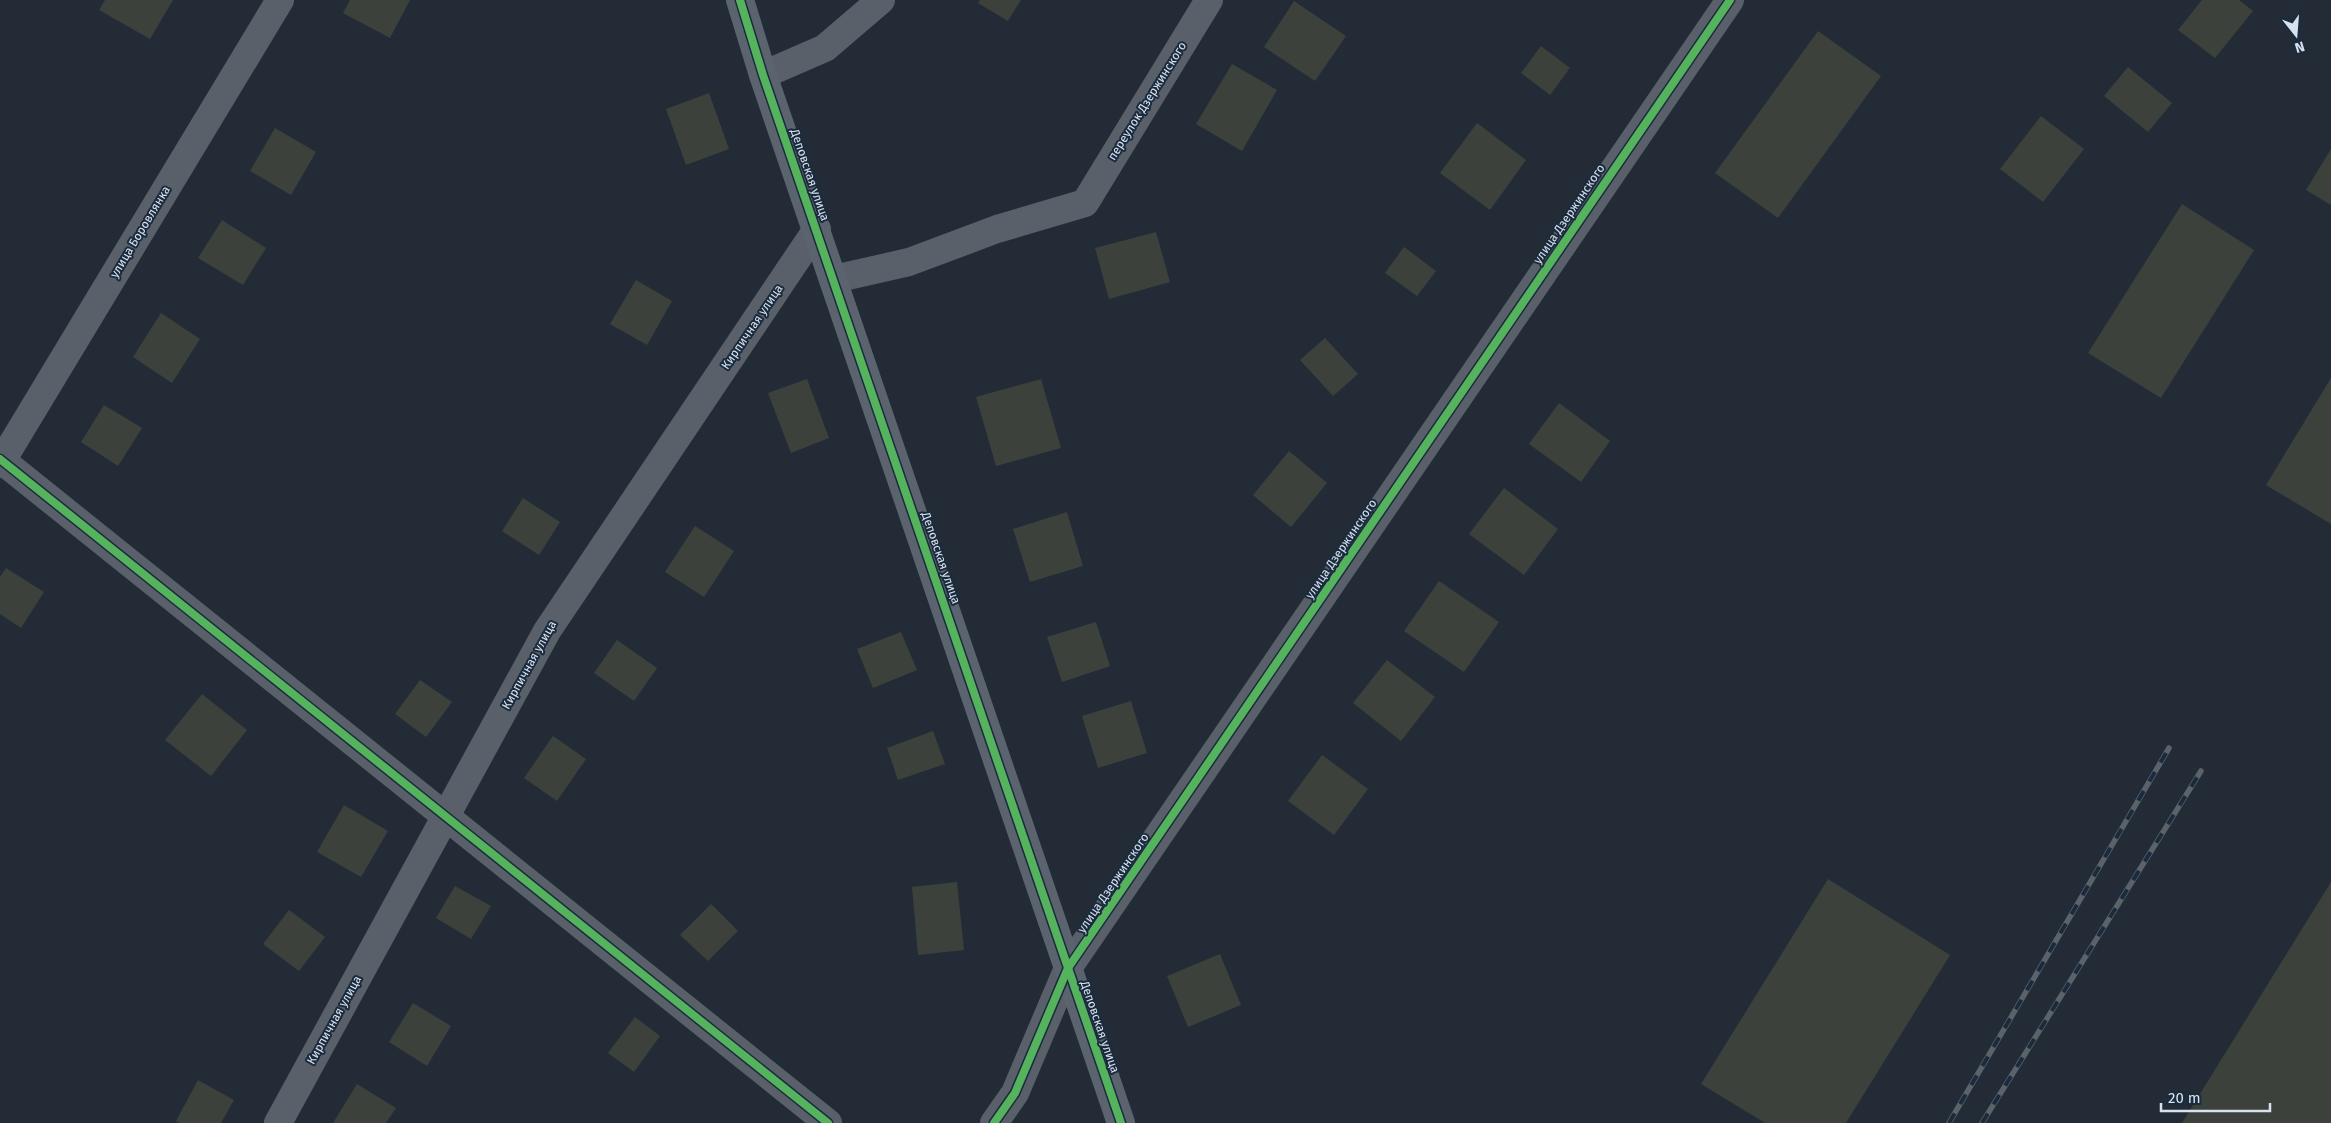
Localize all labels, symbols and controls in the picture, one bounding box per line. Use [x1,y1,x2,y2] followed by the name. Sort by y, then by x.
[2271,10,2321,60] north arrow
[2293,37,2307,56] text: N
[1105,39,1189,163] street label: переулок Дзержинского
[787,126,832,223] street label: Деповская улица
[1530,162,1608,266] street label: улица Дзержинского
[107,184,173,280] street label: улица Боровлянка
[718,282,786,372] street label: Кирпичная улица
[1302,497,1380,601] street label: улица Дзержинского
[918,509,963,606] street label: Деповская улица
[499,618,559,712] street label: Кирпичная улица
[1074,831,1152,935] street label: улица Дзержинского
[304,973,364,1067] street label: Кирпичная улица
[1077,978,1122,1075] street label: Деповская улица
[2161,1080,2270,1112] scale bar
[2168,1089,2201,1107] text: 20 m

